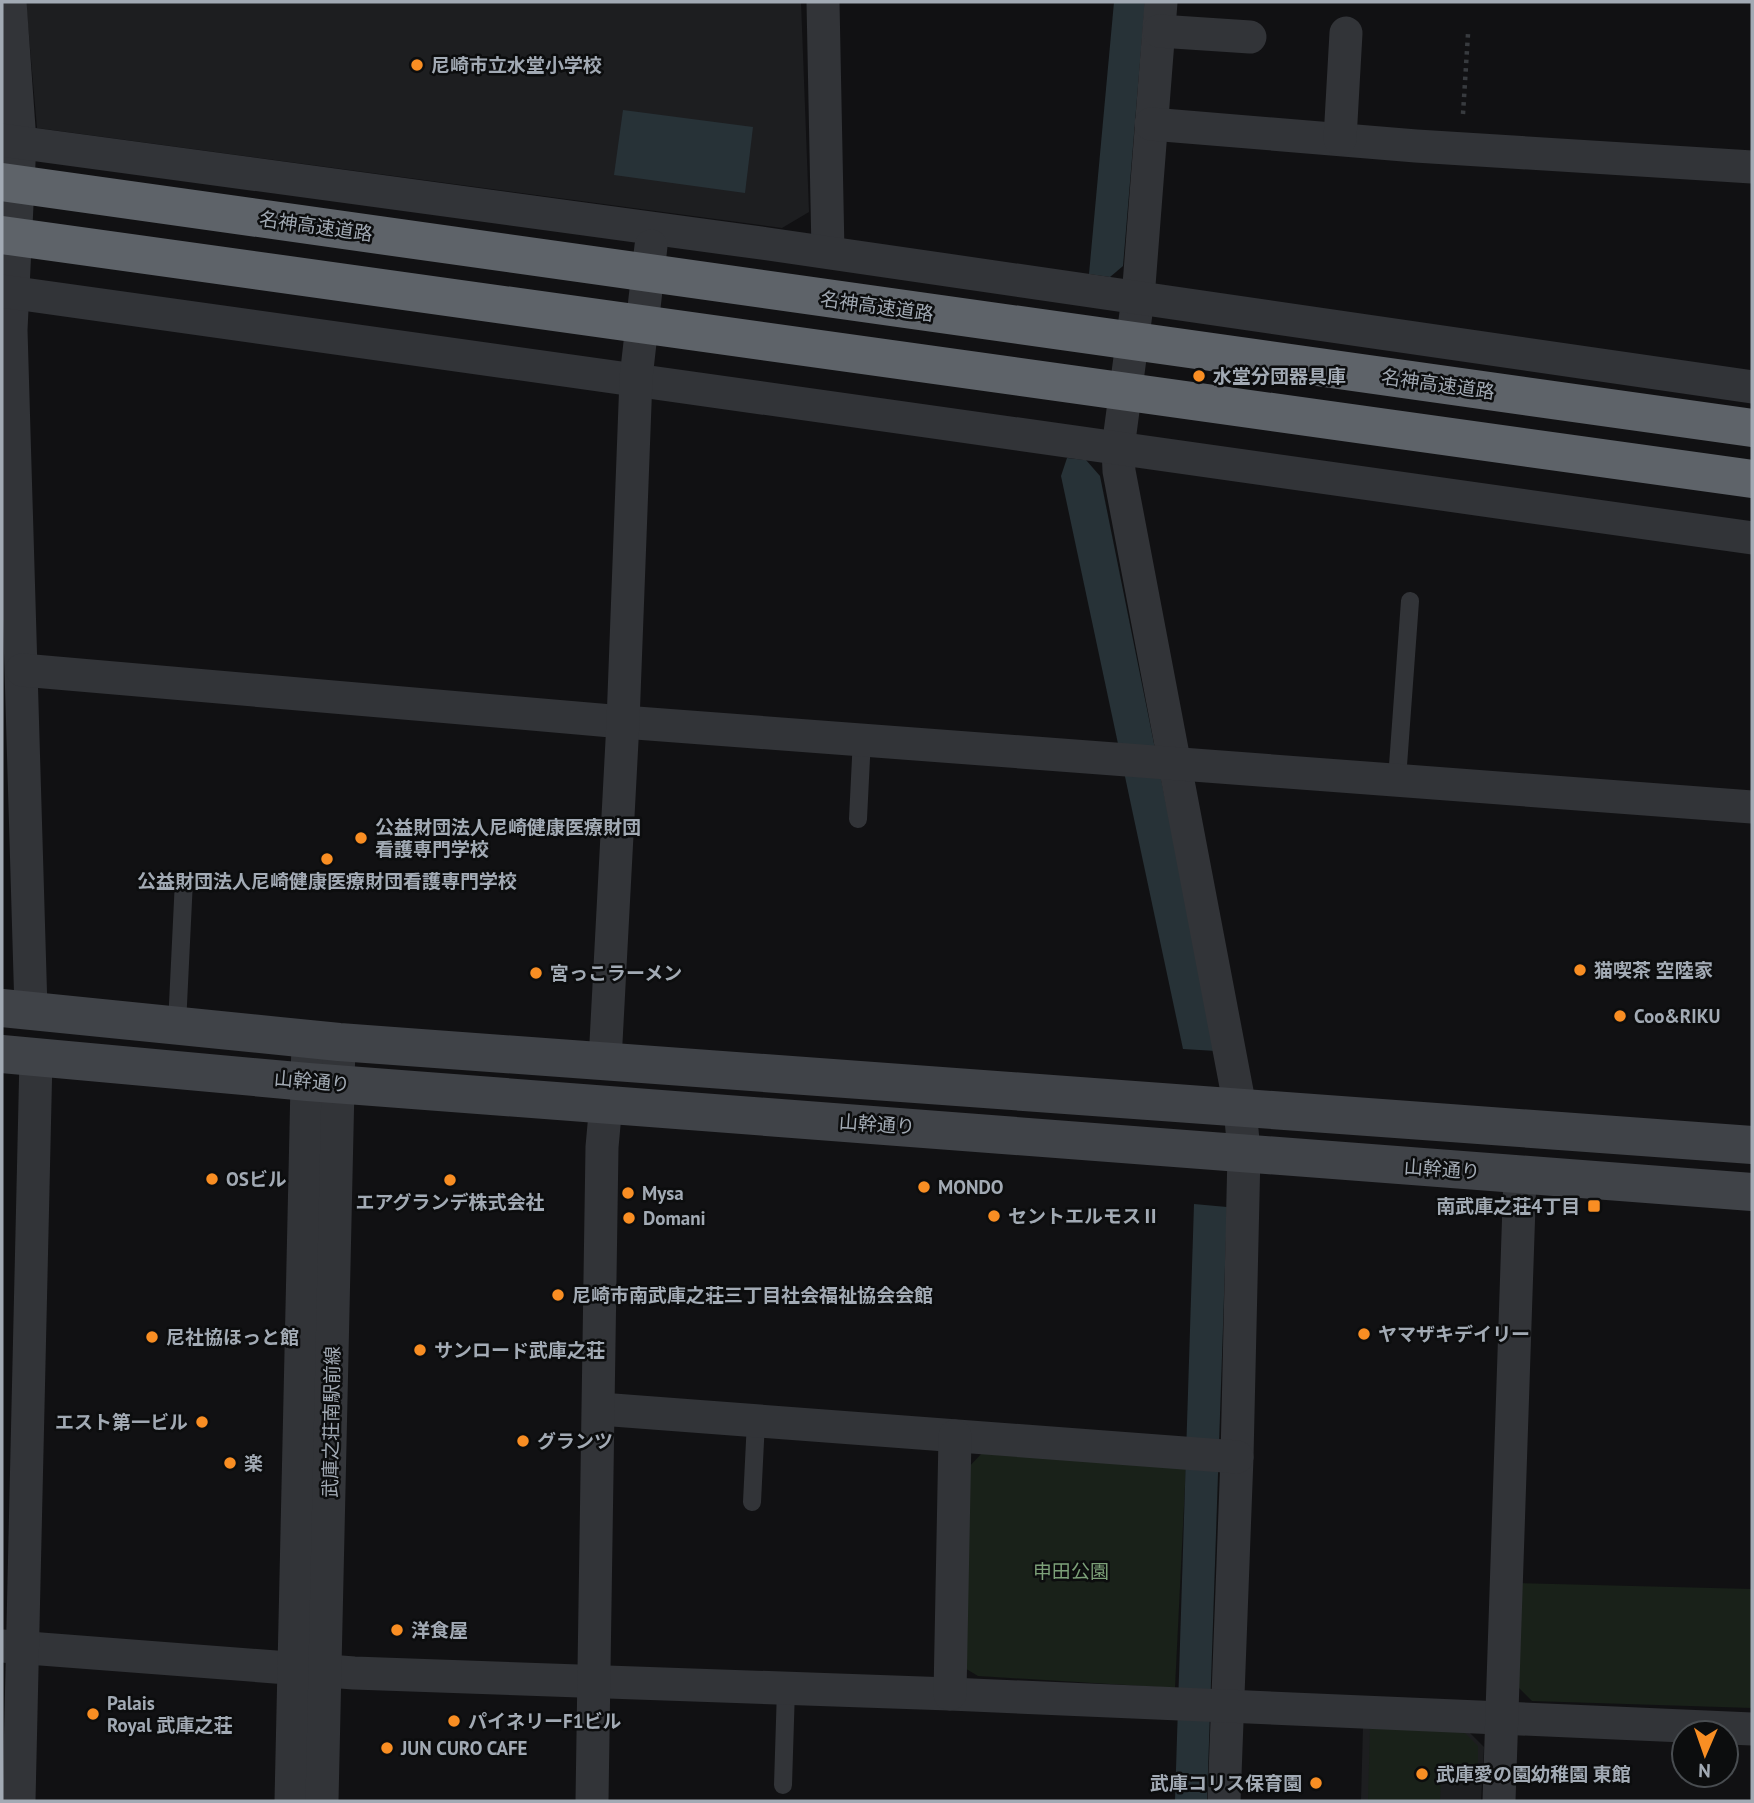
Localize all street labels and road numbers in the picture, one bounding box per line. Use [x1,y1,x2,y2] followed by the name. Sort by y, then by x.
[258,206,374,246] street label: 名神高速道路
[819,286,935,326] street label: 名神高速道路
[1380,364,1496,404] street label: 名神高速道路
[273,1066,351,1096] street label: 山幹通り
[838,1109,916,1139] street label: 山幹通り
[1403,1154,1481,1184] street label: 山幹通り
[318,1346,344,1498] street label: 武庫之荘南駅前線

